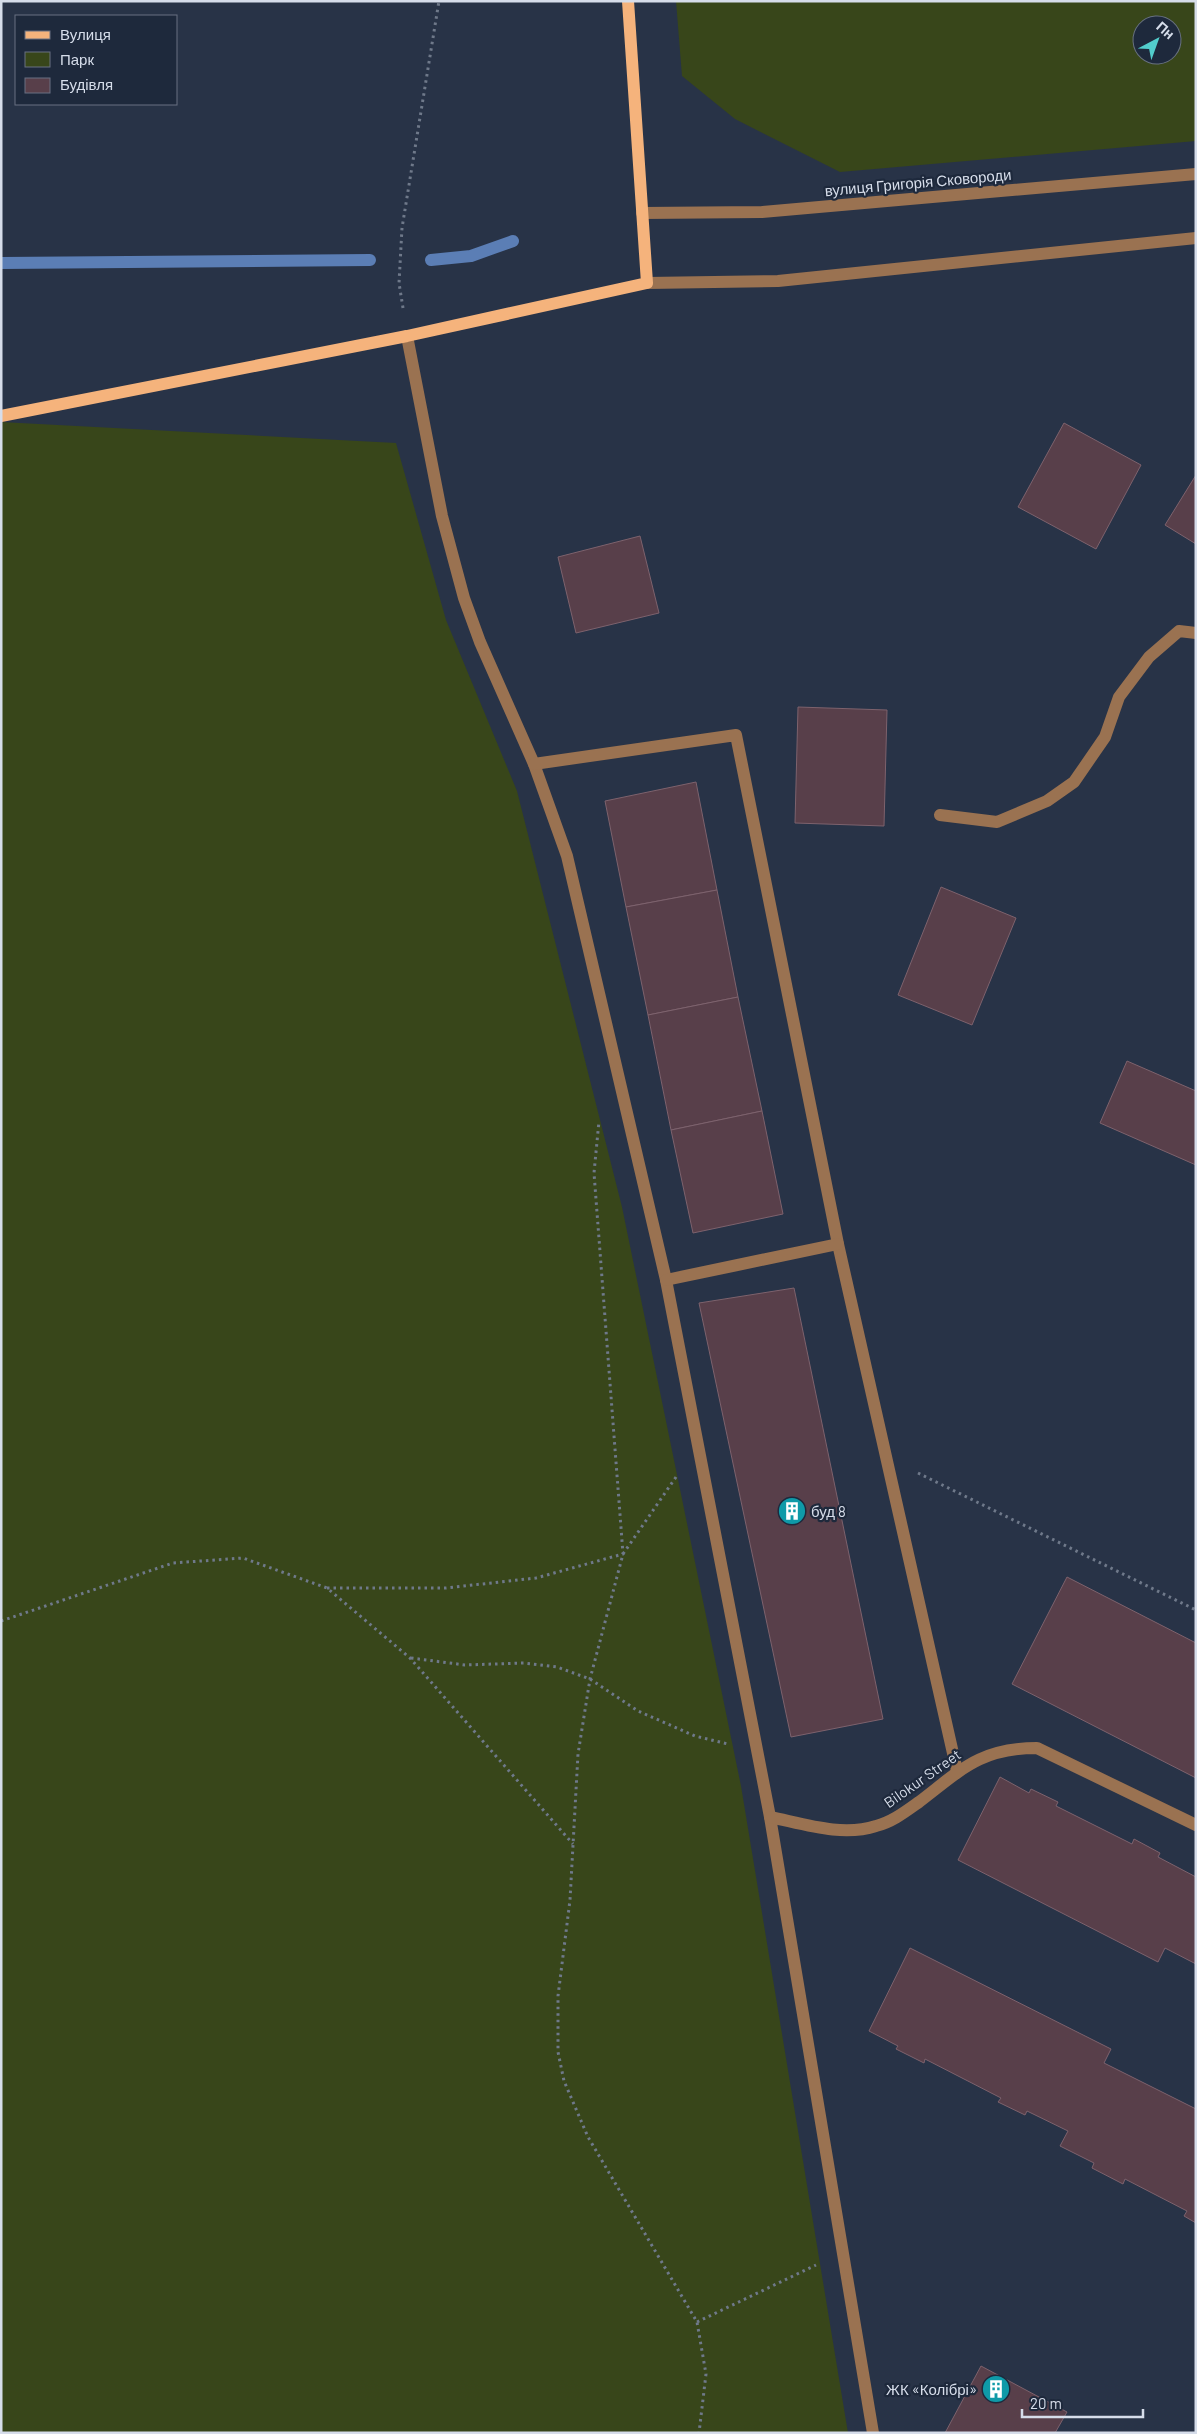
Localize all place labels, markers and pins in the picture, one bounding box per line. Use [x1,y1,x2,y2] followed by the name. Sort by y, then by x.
[777,1496,807,1526] building icon: буд 8
[811,1502,846,1520] place label: буд 8
[981,2374,1011,2404] building icon: ЖК «Колібрі»
[886,2380,977,2398] place label: ЖК «Колібрі»

